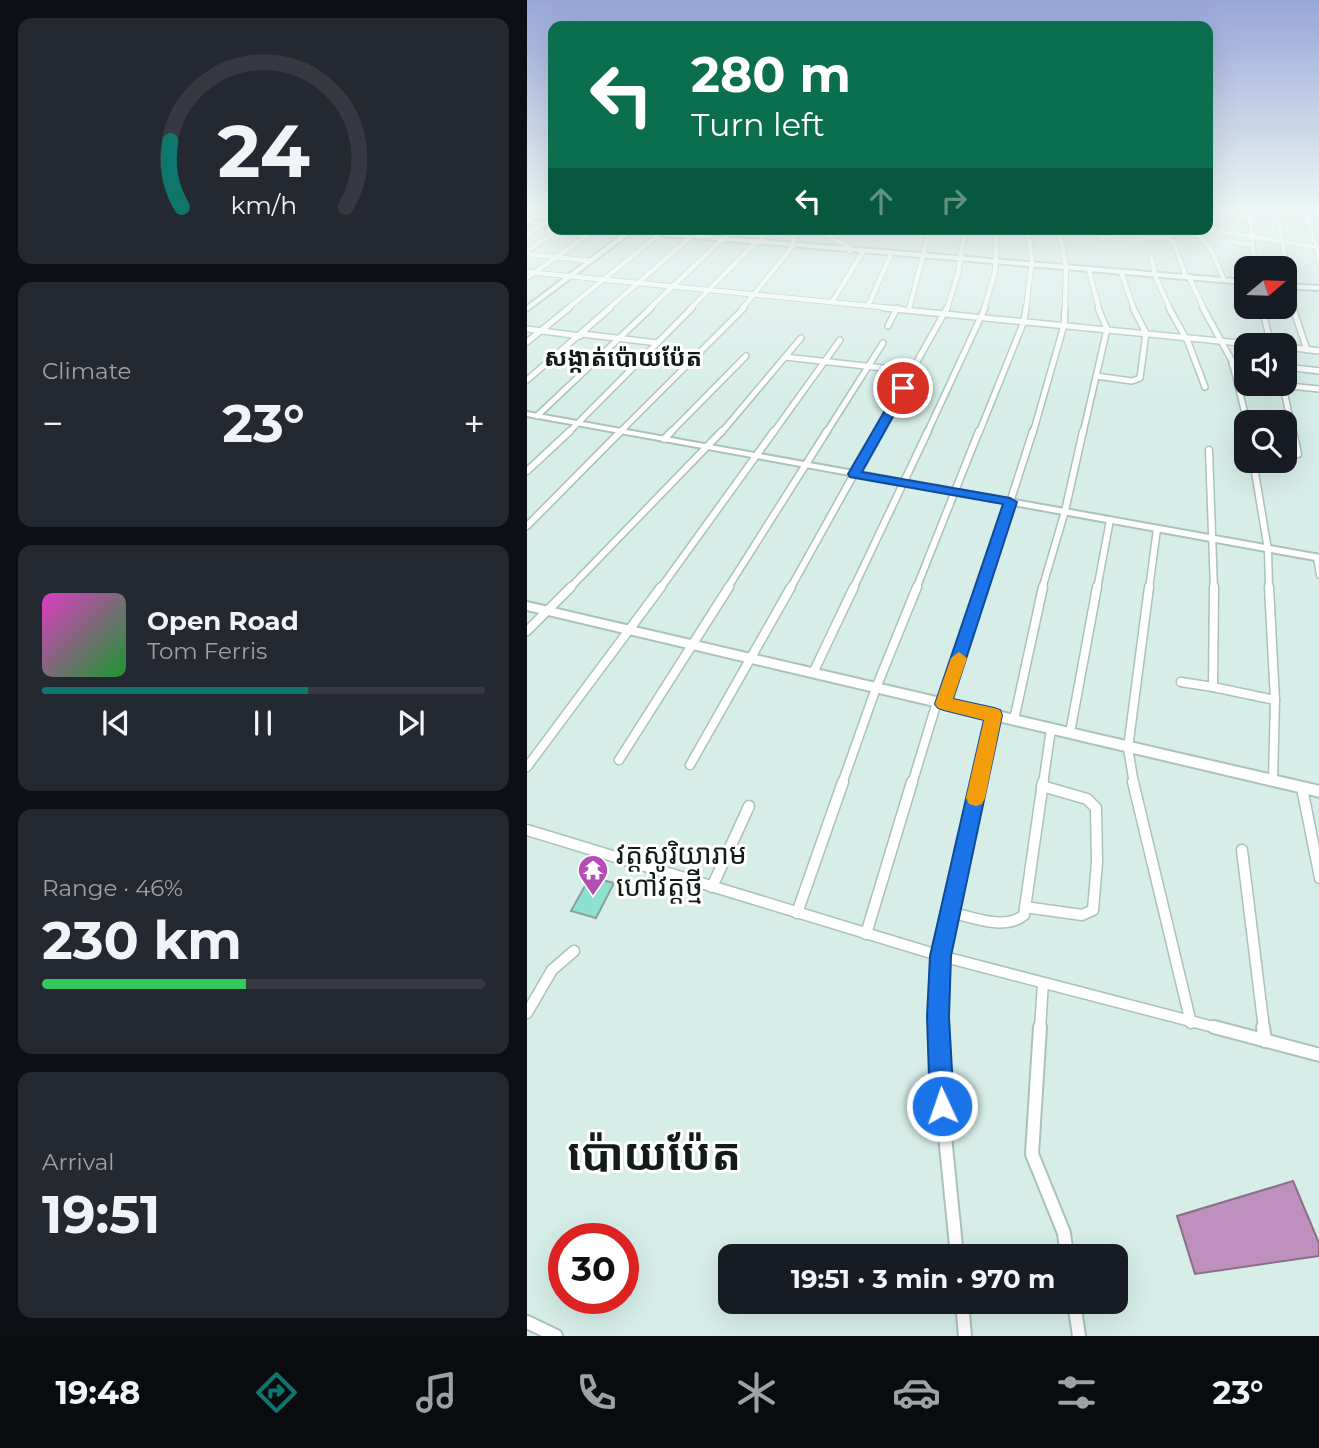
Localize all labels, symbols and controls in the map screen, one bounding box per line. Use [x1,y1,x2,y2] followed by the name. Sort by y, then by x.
[691,45,851,104] text: 280 m
[576,49,667,140] icon: left
[691,105,825,144] text: Turn left
[217,107,310,195] text: 24
[789,182,827,220] icon: left
[862,182,900,220] icon: ahead
[935,182,973,220] icon: right
[230,190,297,220] text: km/h
[1234,256,1297,318] north arrow
[1234,256,1297,473] map controls
[1234,333,1297,396] button: sound
[544,343,702,373] district label: សង្កាត់ប៉ោយប៉ែត
[42,357,131,385] text: Climate
[873,358,933,418] pin
[884,369,922,407] icon: arrive
[222,392,305,455] text: 23°
[42,400,64,447] text: −
[463,400,485,447] text: +
[1234,410,1297,473] button: search
[147,605,299,637] text: Open Road
[147,637,267,665] text: Tom Ferris
[97,704,135,742] icon: previous
[244,704,282,742] icon: pause
[392,704,430,742] icon: next
[616,837,747,904] place label: វត្តសូរិយារាម ហៅវត្តថ្មី
[576,853,610,897] temple icon: វត្តសូរិយារាម ហៅវត្តថ្មី
[42,874,183,902] text: Range · 46%
[42,909,242,972] text: 230 km
[905,1069,979,1143] position arrow
[567,1127,741,1181] district label: ប៉ោយប៉ែត
[42,1148,115,1176] text: Arrival
[42,1183,160,1246] text: 19:51
[548,1223,639,1314] speed limit sign: 30
[791,1263,1055,1295] text: 19:51 · 3 min · 970 m
[252,1368,301,1417] icon: directions
[412,1368,461,1417] icon: music
[572,1368,621,1417] icon: phone
[732,1368,781,1417] icon: climate
[892,1368,941,1417] icon: car
[1052,1368,1101,1417] icon: filters
[56,1373,140,1412] text: 19:48
[1213,1373,1263,1412] text: 23°

